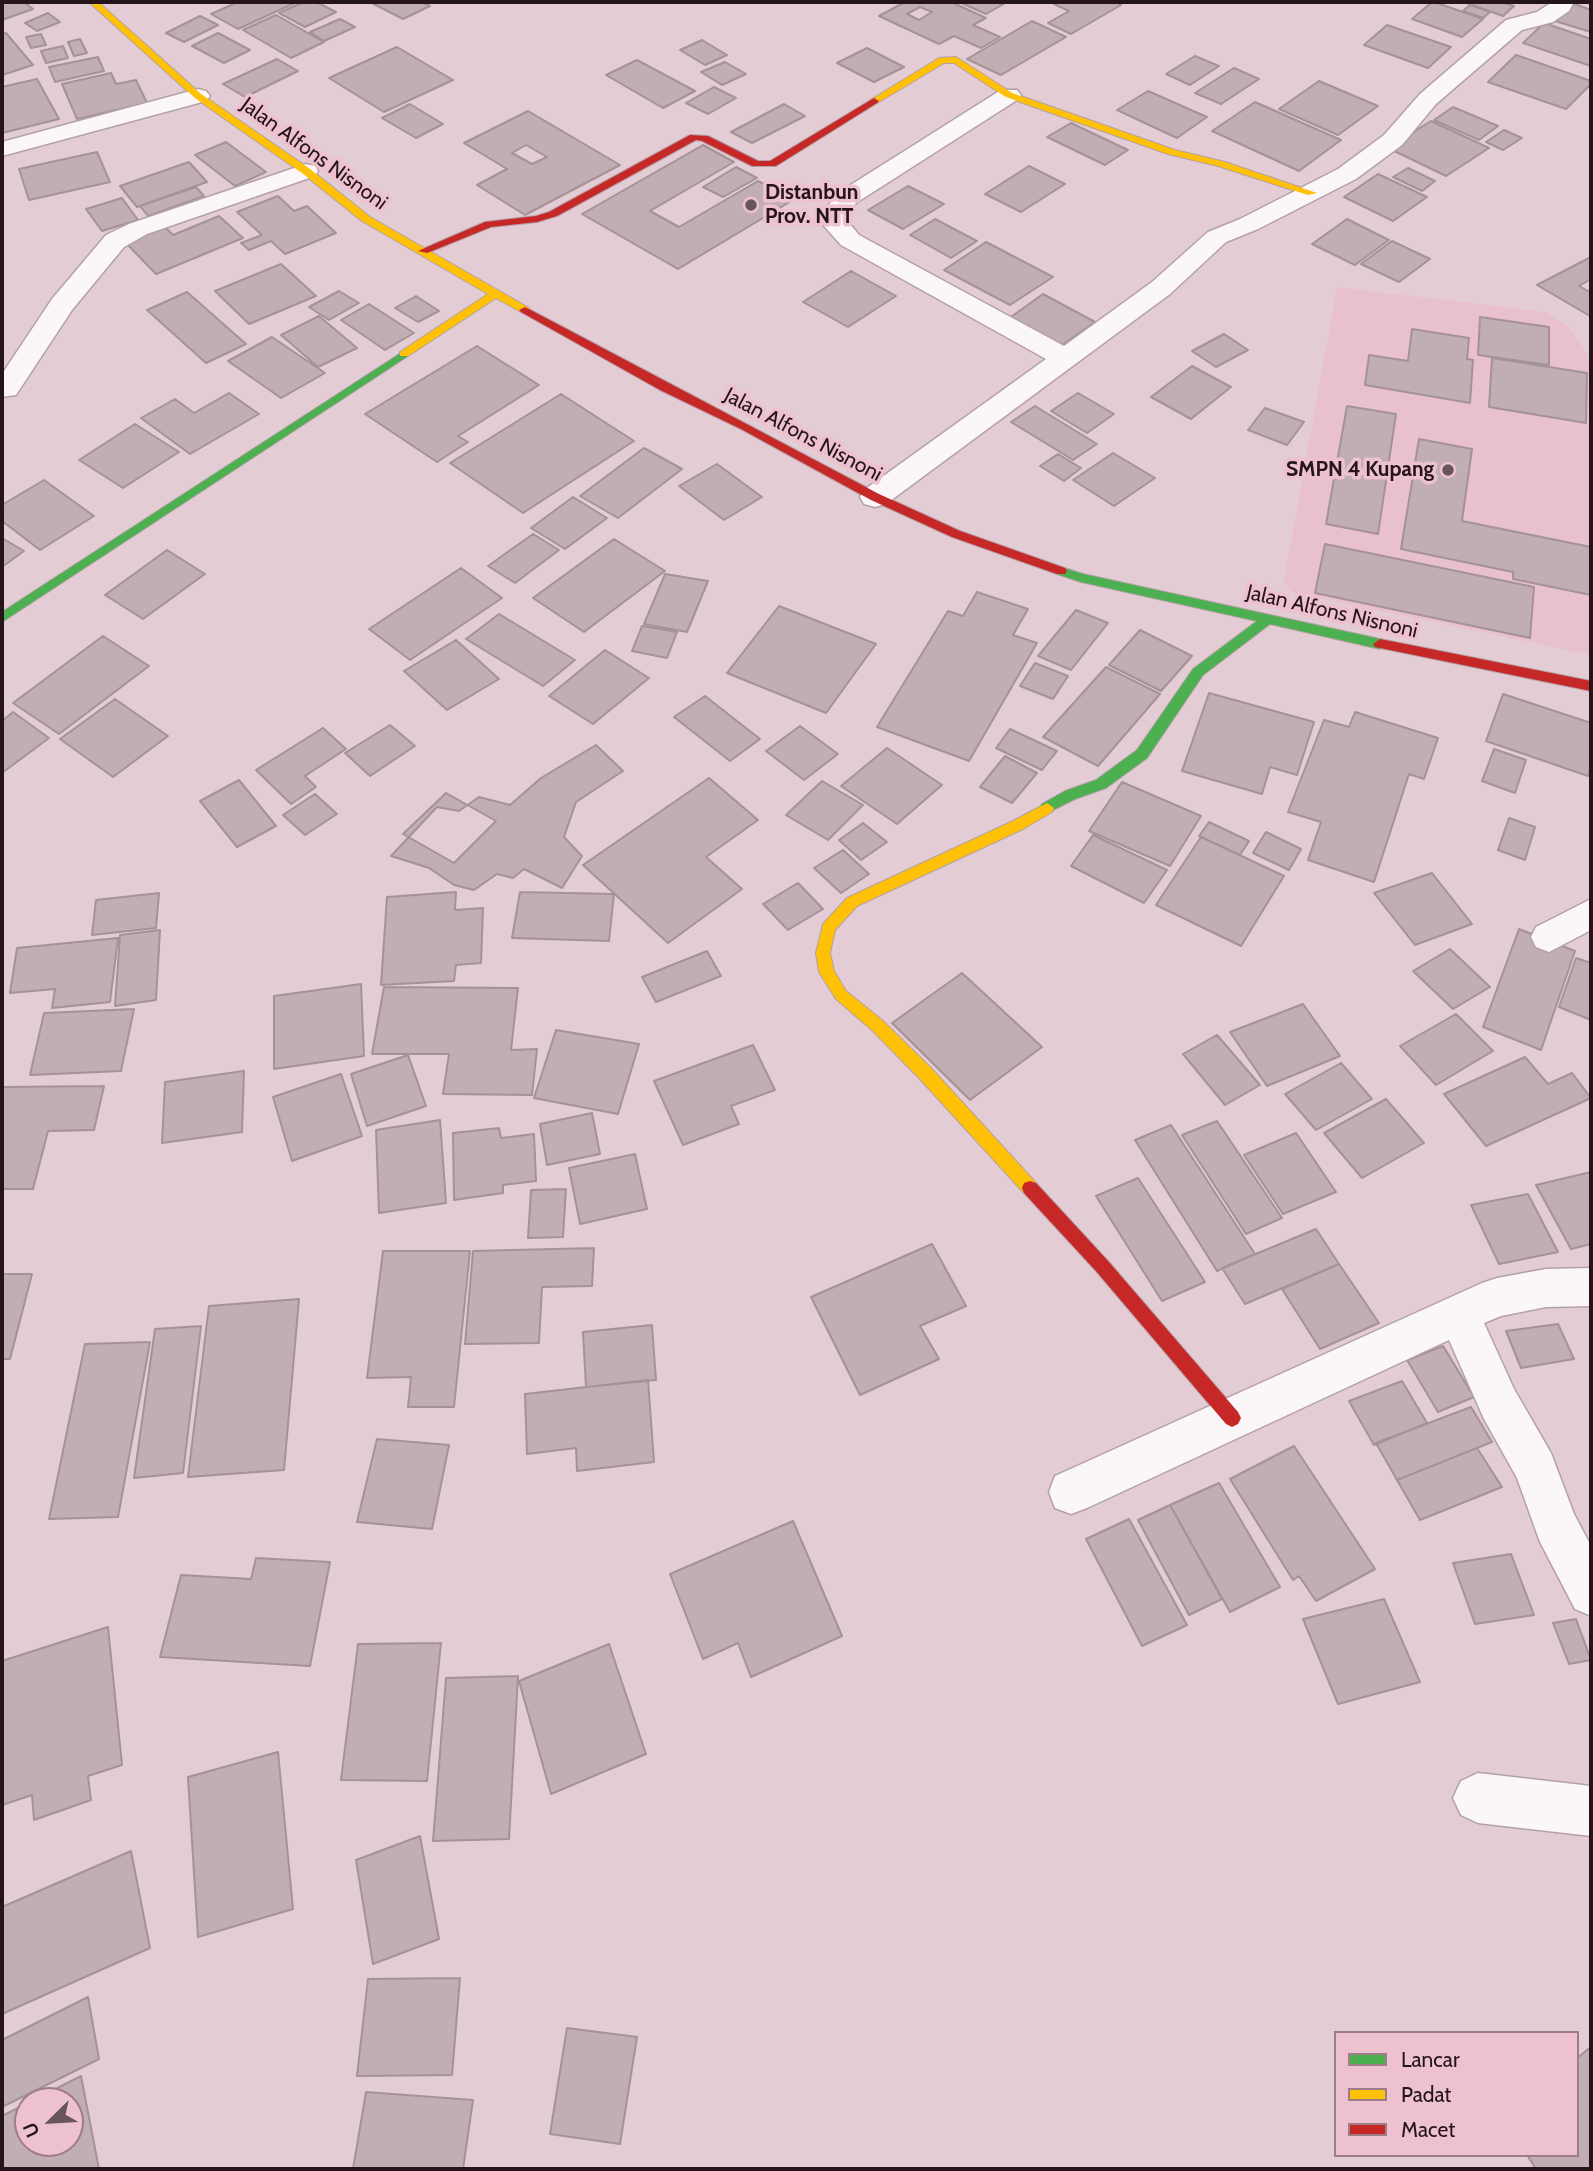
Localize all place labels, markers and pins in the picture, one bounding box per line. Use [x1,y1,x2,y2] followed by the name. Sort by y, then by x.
[765,180,858,230] place label: Distanbun Prov. NTT
[743,197,759,213] marker: Distanbun Prov. NTT
[1286,457,1434,483] place label: SMPN 4 Kupang
[1440,462,1456,478] marker: SMPN 4 Kupang

